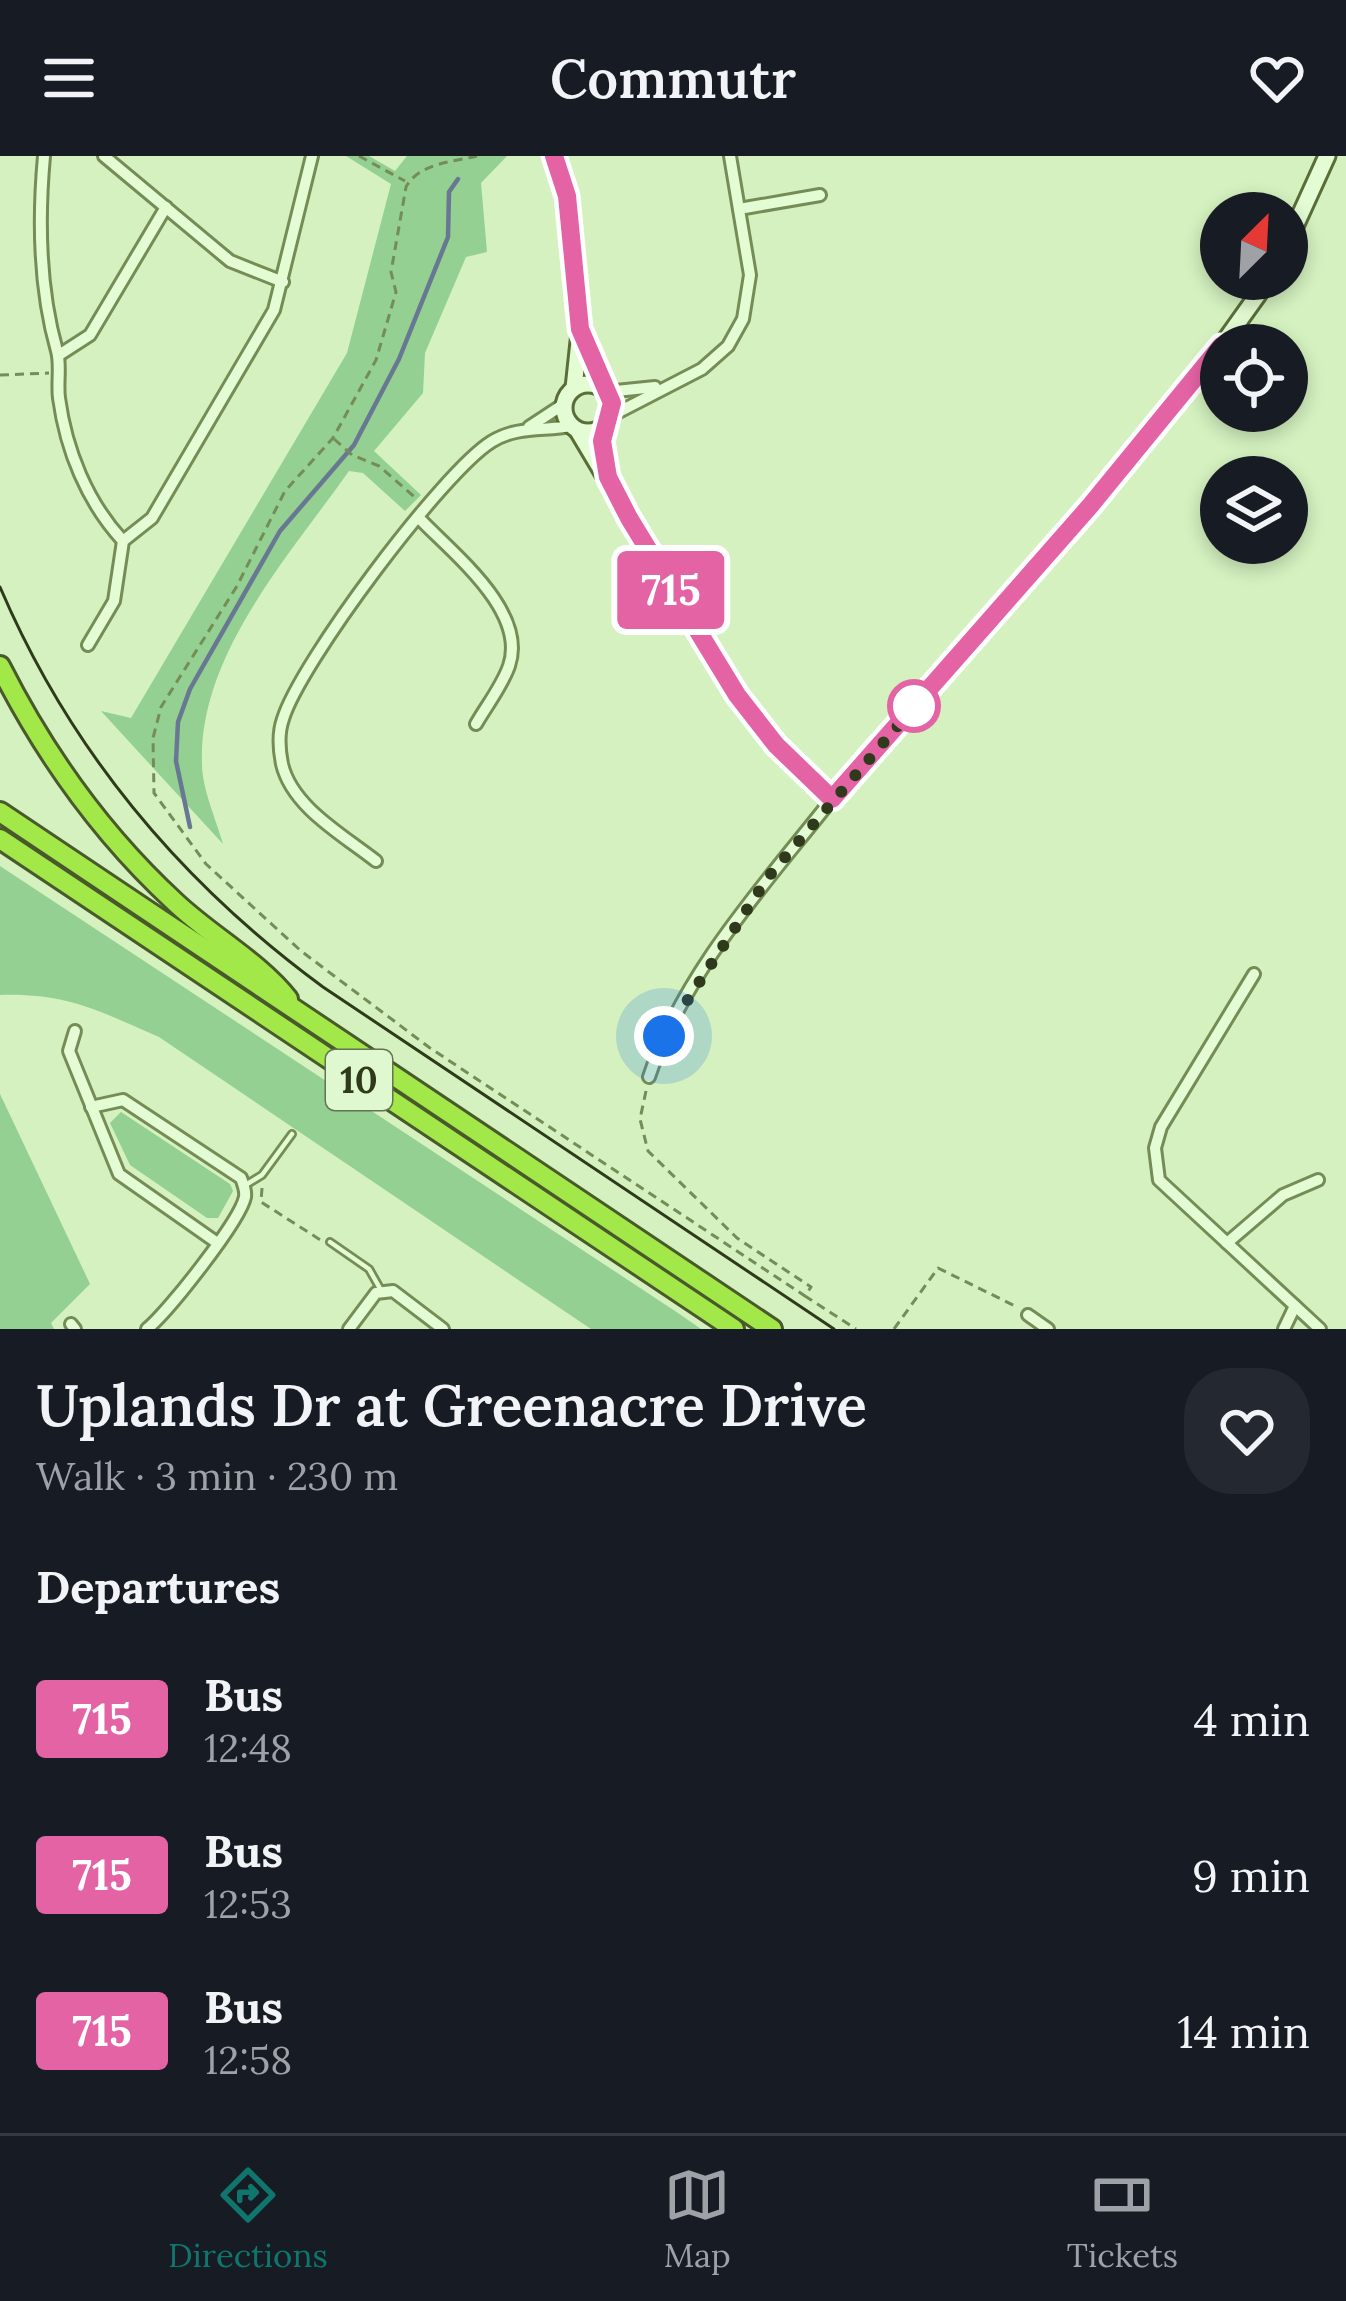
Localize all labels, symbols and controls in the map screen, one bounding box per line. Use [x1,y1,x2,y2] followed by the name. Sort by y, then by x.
[550,44,796,113] text: Commutr
[36,45,102,111] icon: menu
[1244,45,1310,111] icon: heart
[1200,192,1308,300] north arrow
[1200,192,1308,564] map controls
[1200,324,1308,432] button: locate
[1200,456,1308,564] button: layers
[602,551,740,629] line badge: 715
[641,563,701,617] text: 715
[889,681,939,731] unlabelled marker
[634,1006,694,1066] your location
[326,1050,392,1110] road number: 10
[1184,1368,1310,1494] button: heart
[36,1369,867,1442] text: Uplands Dr at Greenacre Drive
[36,1451,398,1501] text: Walk · 3 min · 230 m
[36,1558,280,1615] text: Departures
[204,1666,283,1723] text: Bus
[1194,1691,1310,1748] text: 4 min
[72,1692,132,1746] text: 715
[204,1723,292,1773] text: 12:48
[204,1822,283,1879] text: Bus
[1192,1847,1310,1904] text: 9 min
[72,1848,132,1902] text: 715
[204,1879,292,1929] text: 12:53
[204,1978,283,2035] text: Bus
[1177,2003,1310,2060] text: 14 min
[72,2004,132,2058] text: 715
[204,2035,292,2085] text: 12:58
[168,2162,328,2276] tab: Directions
[664,2162,731,2276] tab: Map
[1067,2162,1178,2276] tab: Tickets

